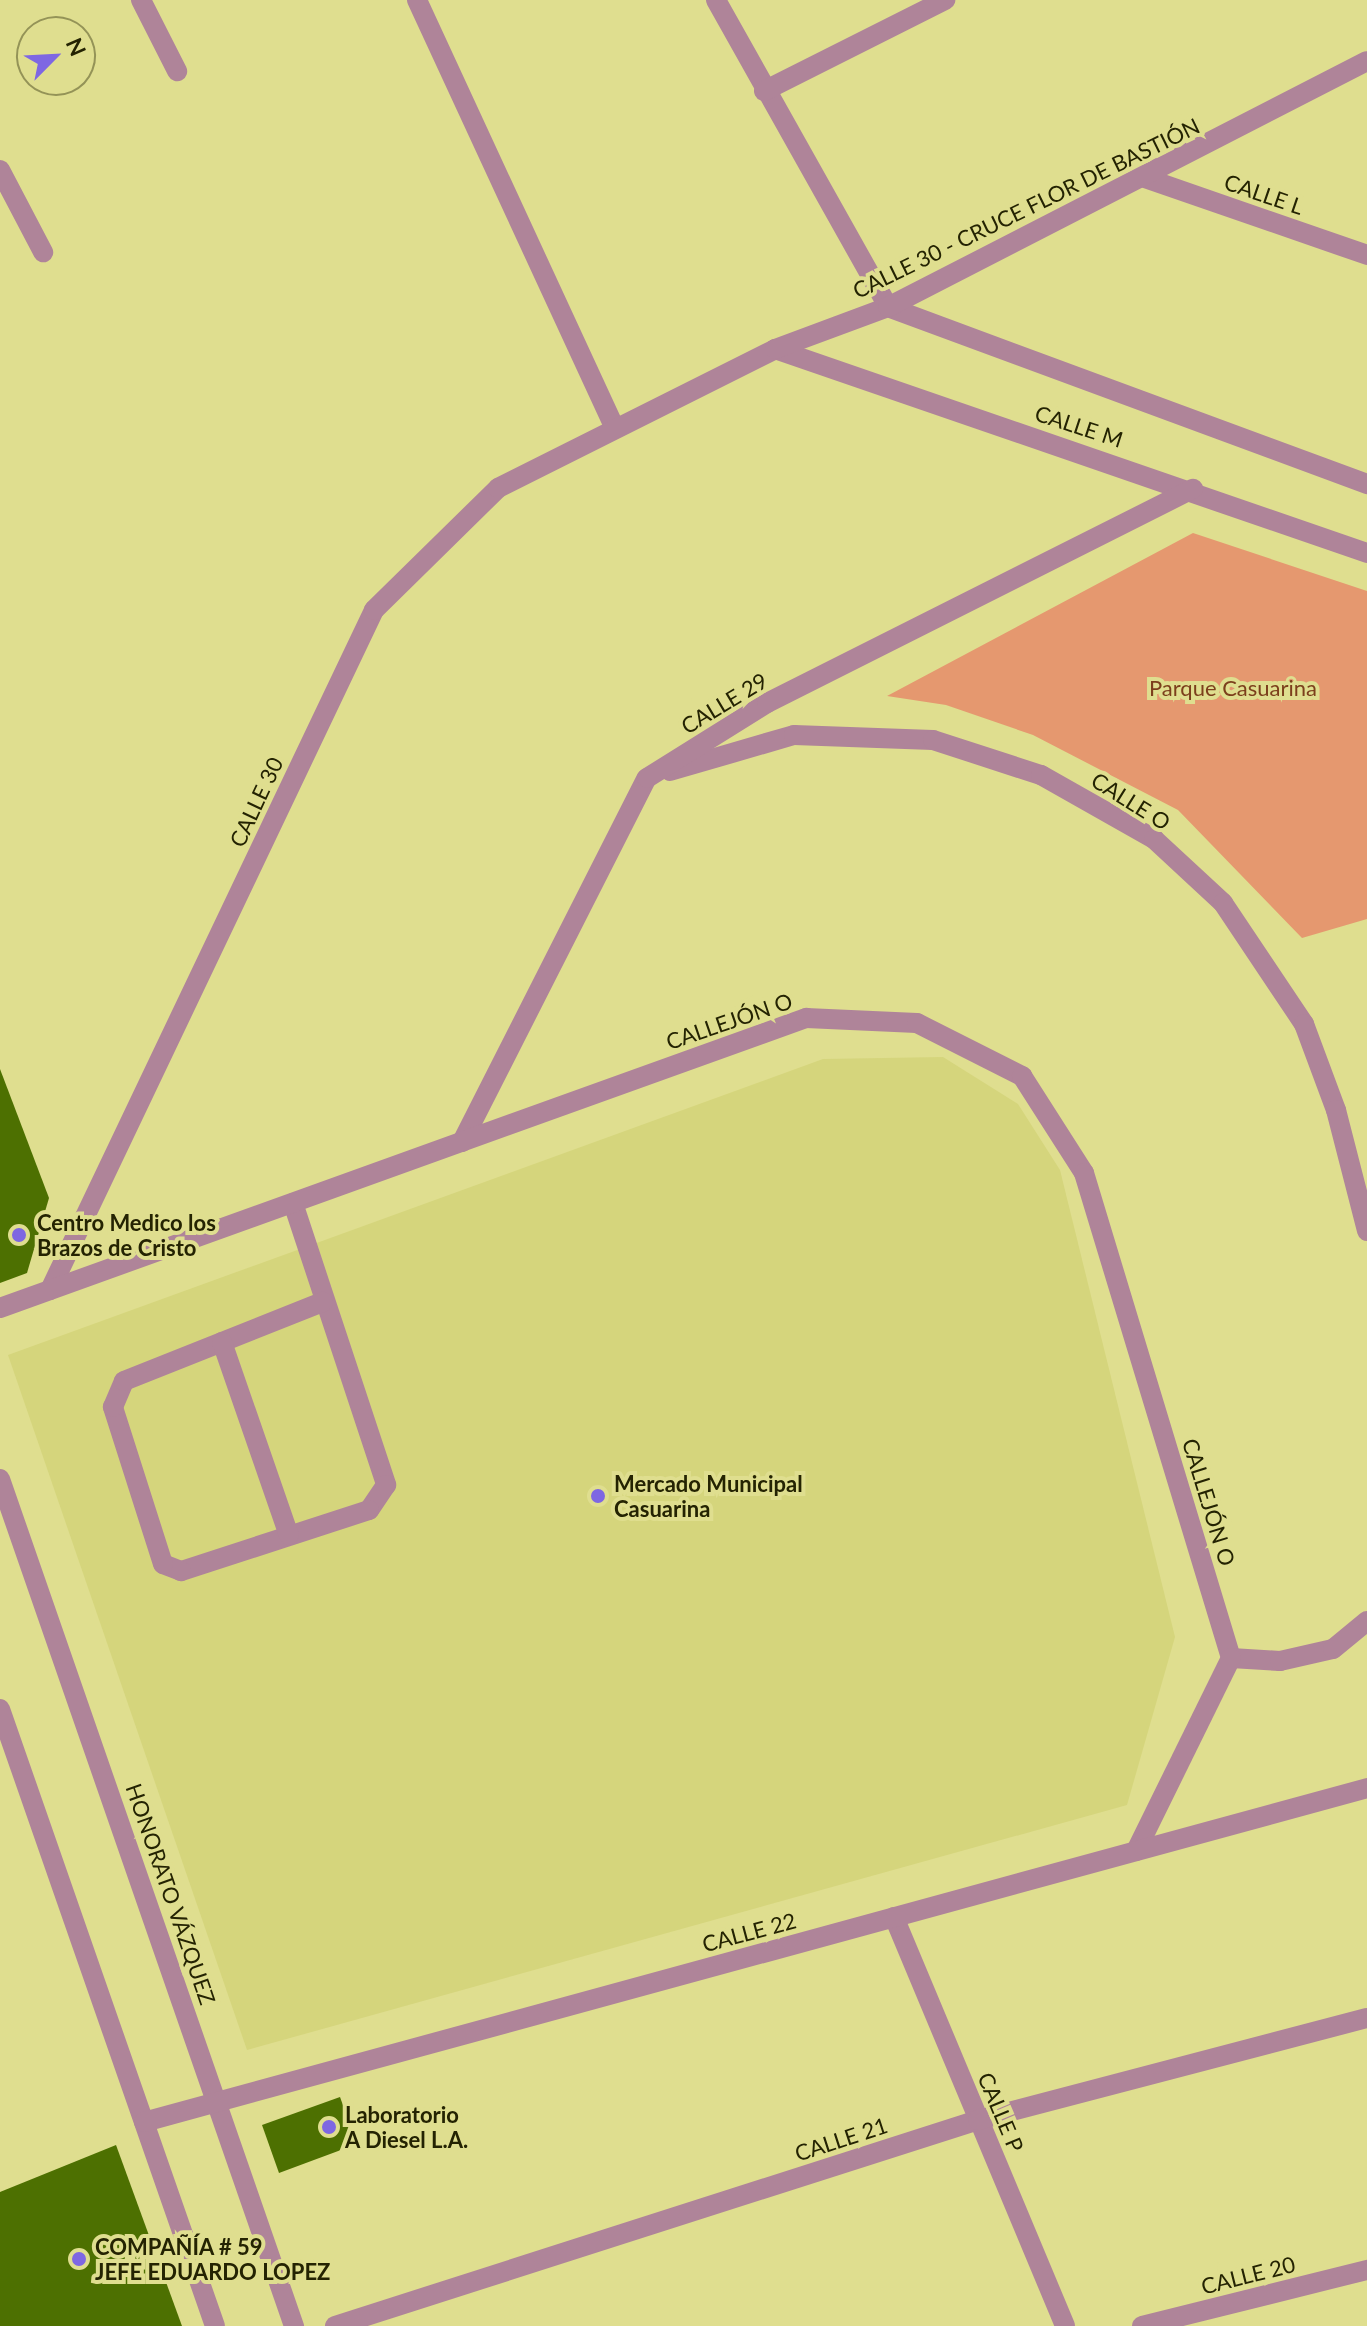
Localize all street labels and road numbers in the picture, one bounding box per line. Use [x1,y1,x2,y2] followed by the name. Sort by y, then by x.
[848,112,1204,304] street label: CALLE 30 - CRUCE FLOR DE BASTIÓN
[1221,168,1307,220] street label: CALLE L
[1032,399,1126,453] street label: CALLE M
[676,667,772,739] street label: CALLE 29
[224,753,288,851] street label: CALLE 30
[1087,766,1175,836] street label: CALLE O
[662,987,796,1055] street label: CALLEJÓN O
[1177,1435,1241,1569] street label: CALLEJÓN O
[121,1780,221,2008] street label: HONORATO VÁZQUEZ
[699,1907,799,1957] street label: CALLE 22
[972,2068,1030,2156] street label: CALLE P
[791,2112,891,2166] street label: CALLE 21
[1198,2251,1298,2299] street label: CALLE 20

